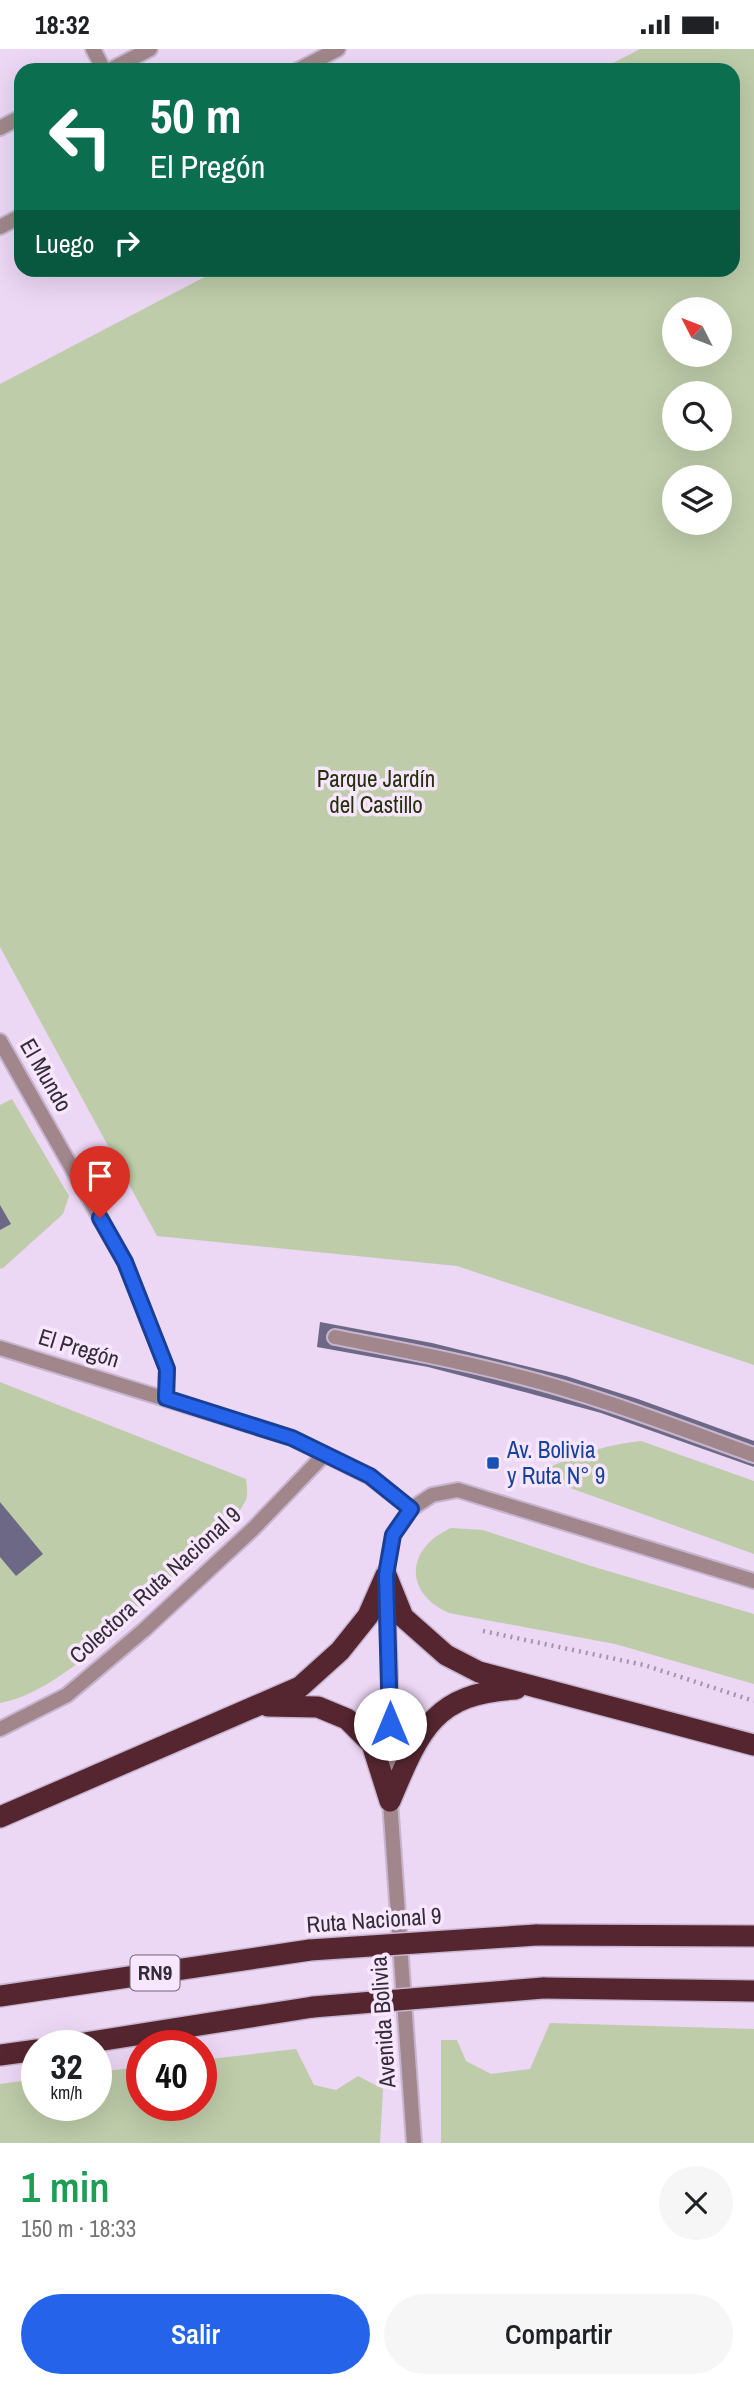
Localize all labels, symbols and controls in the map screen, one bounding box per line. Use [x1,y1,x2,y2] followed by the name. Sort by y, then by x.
[35,7,90,42] text: 18:32
[150,82,242,148] text: 50 m
[35,91,126,182] icon: left
[150,145,265,188] text: El Pregón
[108,224,146,262] icon: right
[35,226,94,261] text: Luego
[662,297,732,367] north arrow
[662,297,732,535] map controls
[662,381,732,451] button: search
[662,465,732,535] button: layers
[317,763,435,820] park label: Parque Jardín del Castillo
[13,1032,80,1117] street label: El Mundo
[70,1146,130,1218] pin
[81,1157,119,1195] icon: arrive
[35,1321,123,1374] street label: El Pregón
[506,1434,605,1491] place label: Av. Bolivia y Ruta N° 9
[485,1455,501,1471] marker: Av. Bolivia y Ruta N° 9
[62,1499,247,1670] street label: Colectora Ruta Nacional 9
[353,1687,427,1761] position arrow
[305,1899,443,1940] street label: Ruta Nacional 9
[130,1955,180,1990] road number: RN9
[362,1955,403,2090] street label: Avenida Bolivia
[126,2030,217,2121] speed limit sign: 40
[51,2043,82,2090] text: 32
[51,2080,83,2105] text: km/h
[21,2159,110,2215] text: 1 min
[659,2166,733,2240] button: close
[21,2213,136,2244] text: 150 m · 18:33
[21,2294,370,2374] button: Salir
[384,2294,733,2374] button: Compartir

